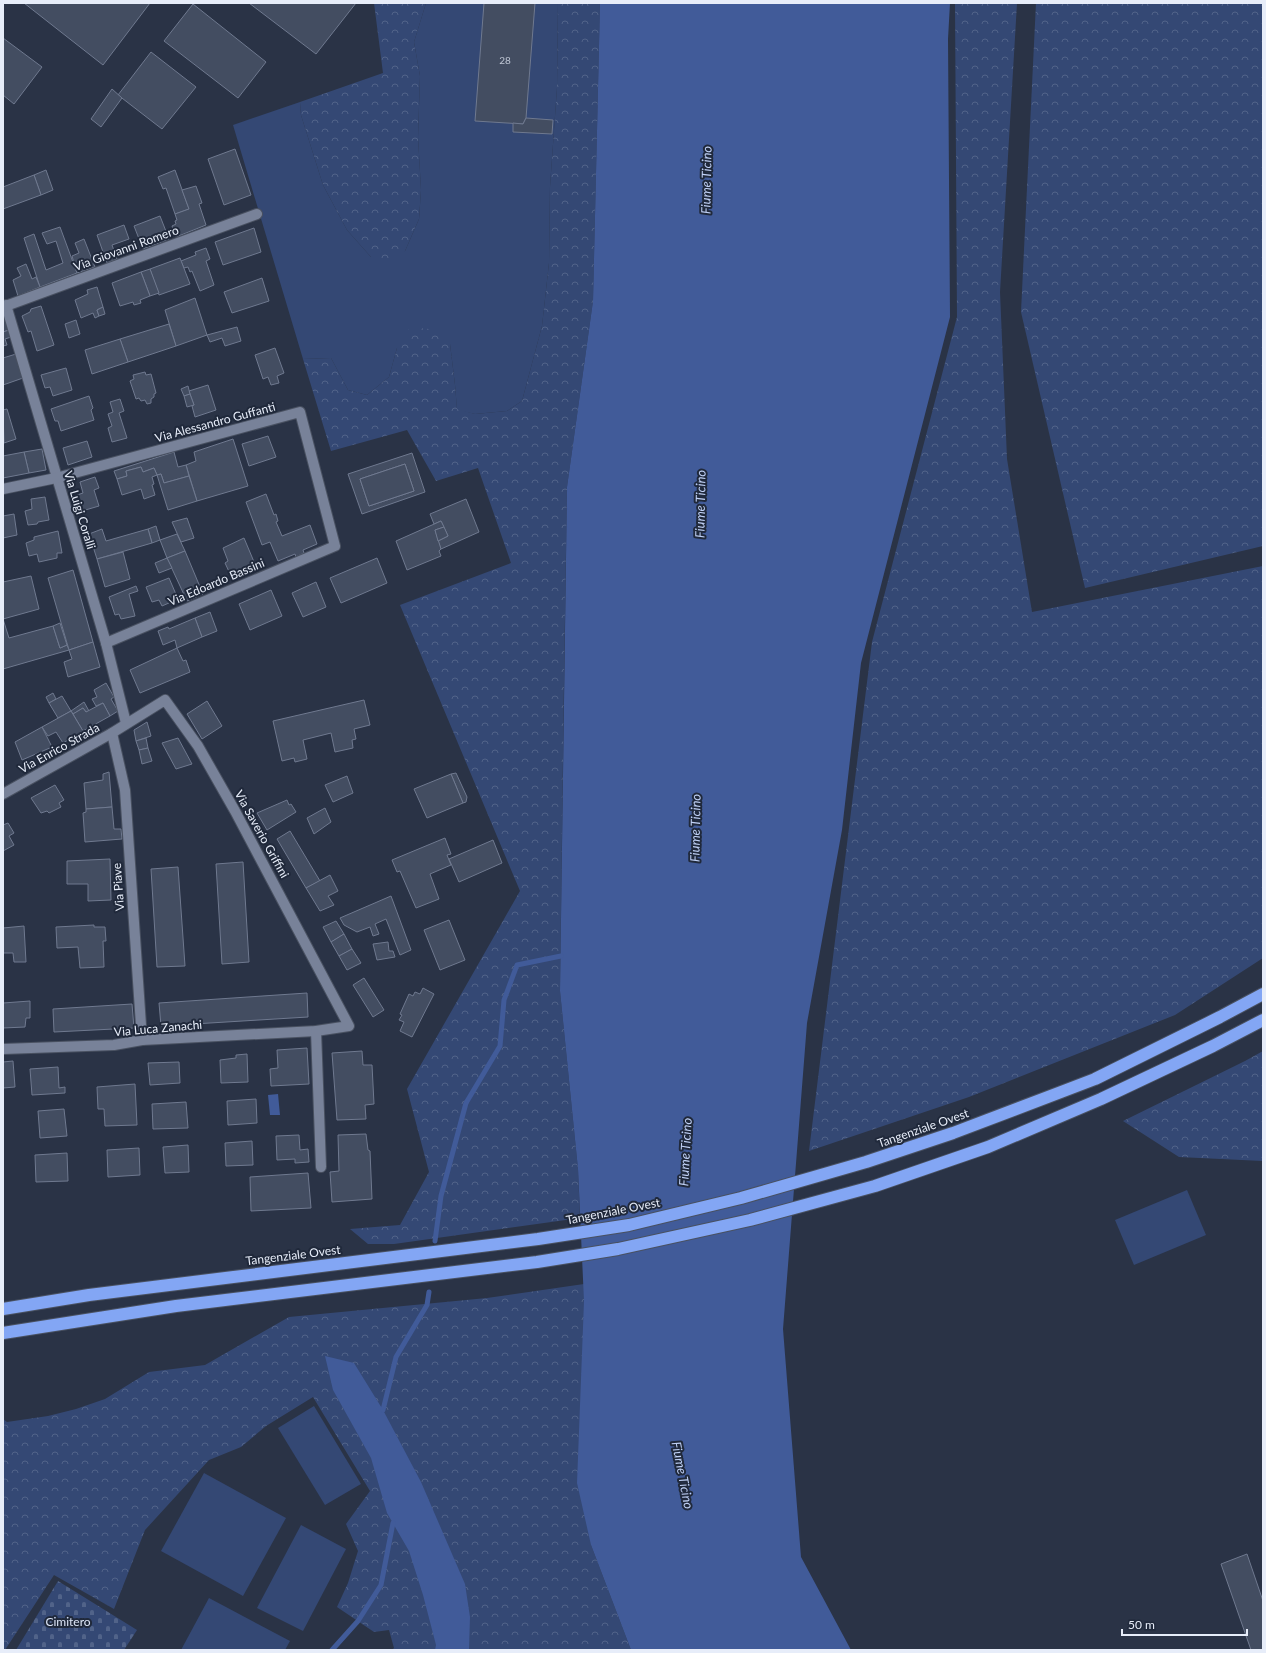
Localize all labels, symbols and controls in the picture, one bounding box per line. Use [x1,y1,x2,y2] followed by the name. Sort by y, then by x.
[499,54,511,66] house number: 28
[697,145,715,214] water label: Fiume Ticino
[71,222,181,274] street label: Via Giovanni Romero
[153,399,277,445] street label: Via Alessandro Guffanti
[61,469,99,551] street label: Via Luigi Coralli
[691,469,709,538] water label: Fiume Ticino
[165,555,267,609] street label: Via Edoardo Bassini
[16,720,102,776] street label: Via Enrico Strada
[232,788,292,881] street label: Via Saverio Griffini
[686,793,704,862] water label: Fiume Ticino
[109,862,127,912] street label: Via Piave
[113,1017,203,1039] street label: Via Luca Zanachi
[875,1105,971,1151] street label: Tangenziale Ovest
[675,1117,695,1187] water label: Fiume Ticino
[565,1194,662,1227] street label: Tangenziale Ovest
[245,1242,342,1268] street label: Tangenziale Ovest
[669,1440,697,1510] water label: Fiume Ticino
[1122,1611,1247,1637] scale bar
[45,1614,91,1629] park label: Cimitero
[1128,1617,1155,1632] text: 50 m

